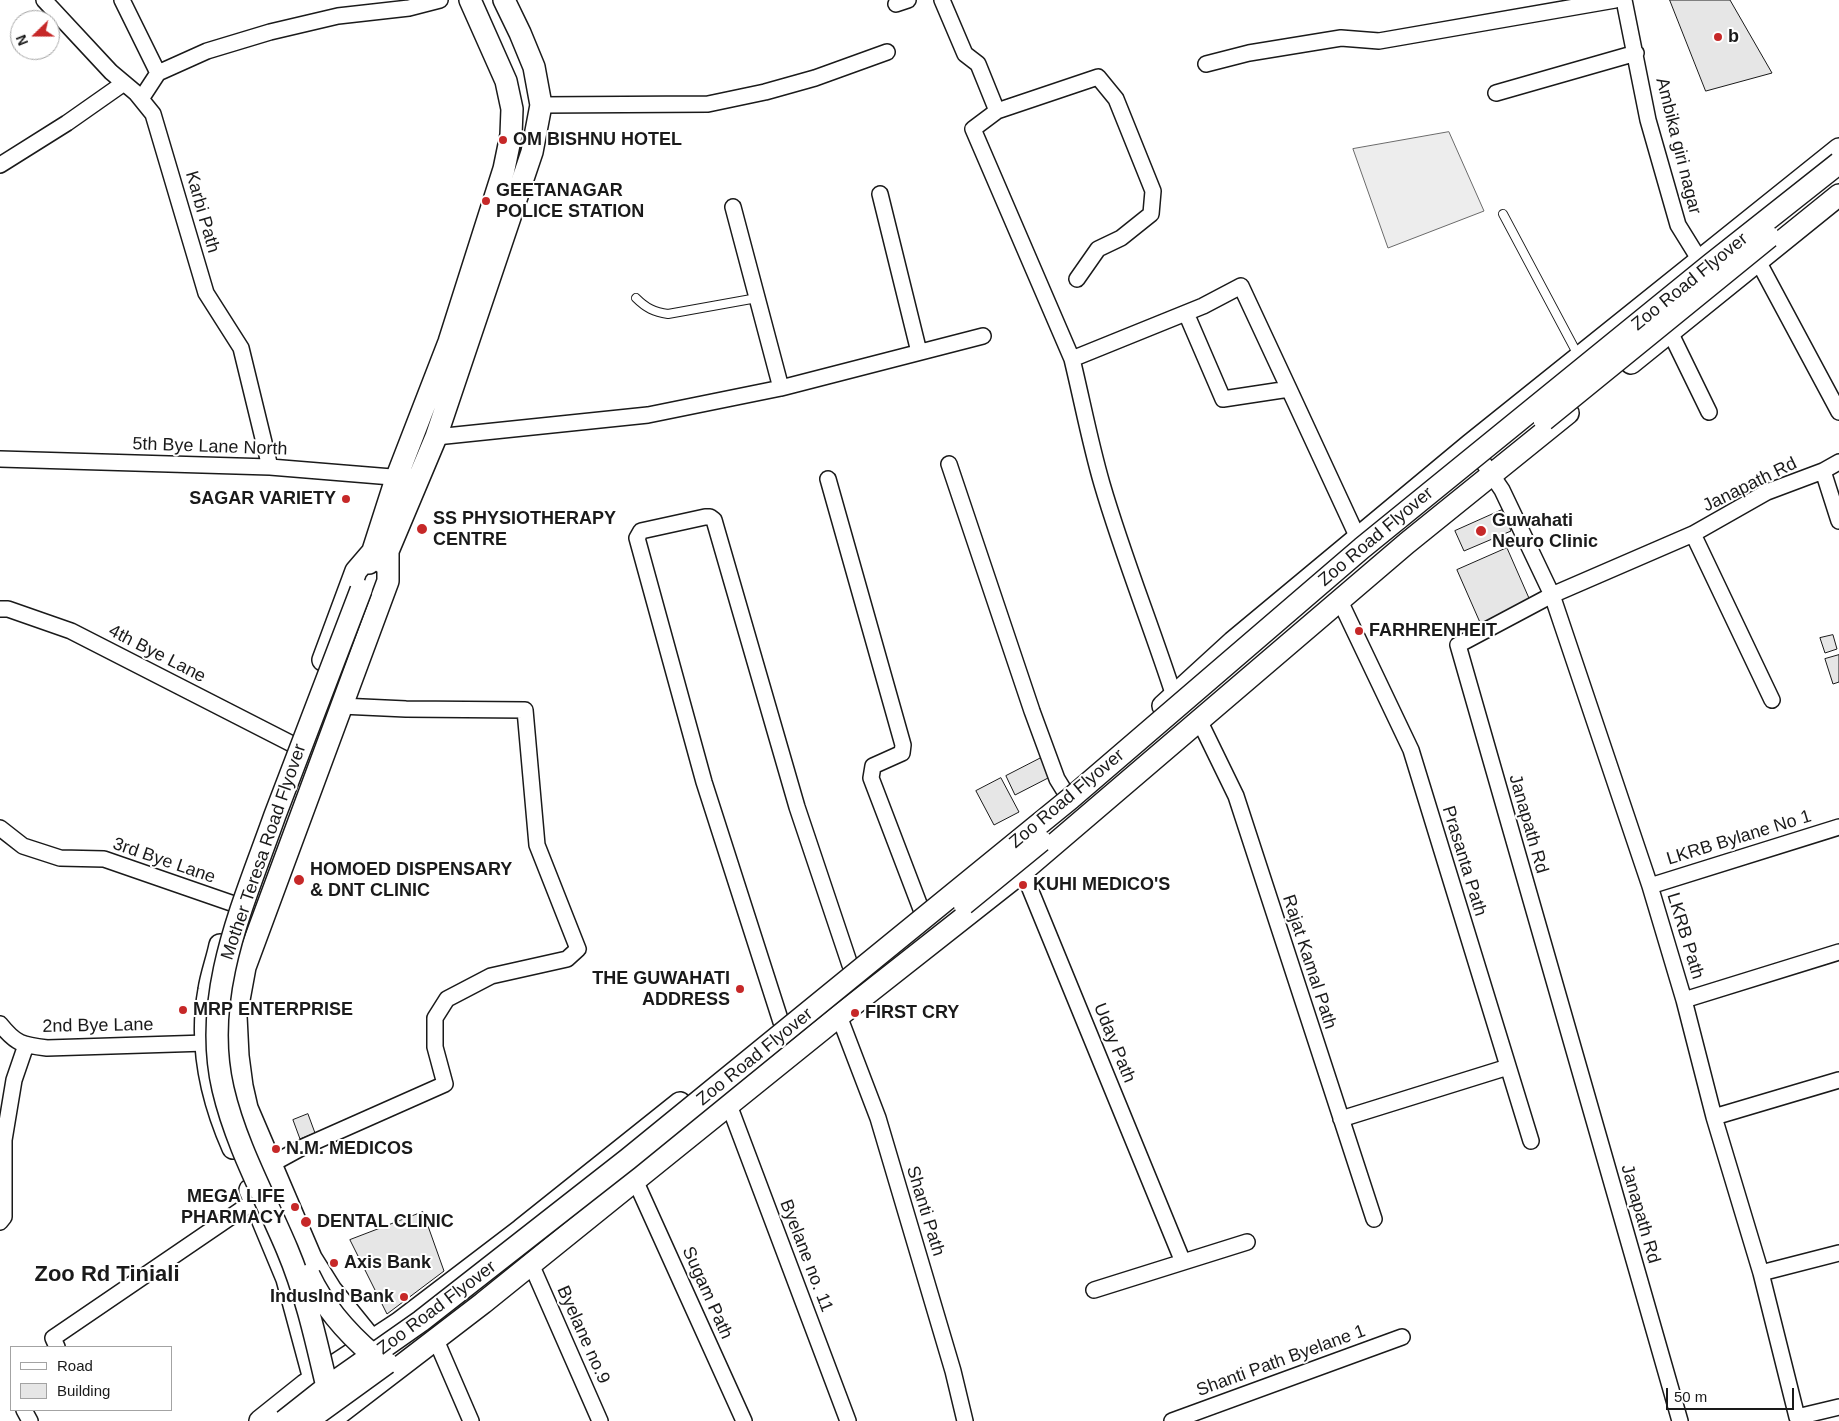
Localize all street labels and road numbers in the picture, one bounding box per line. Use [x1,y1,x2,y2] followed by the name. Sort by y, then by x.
[1651,75,1705,217] street label: Ambika giri nagar
[180,169,224,255] street label: Karbi Path
[1628,229,1752,335] street label: Zoo Road Flyover
[132,434,288,460] street label: 5th Bye Lane North
[1699,453,1801,517] street label: Janapath Rd
[1314,483,1438,591] street label: Zoo Road Flyover
[105,620,209,688] street label: 4th Bye Lane
[217,741,311,963] street label: Mother Teresa Road Flyover
[1005,745,1129,853] street label: Zoo Road Flyover
[1504,772,1552,876] street label: Janapath Rd
[1437,803,1491,919] street label: Prasanta Path
[1664,806,1814,870] street label: LKRB Bylane No 1
[110,833,218,889] street label: 3rd Bye Lane
[1662,890,1708,982] street label: LKRB Path
[1277,892,1341,1032] street label: Rajat Kamal Path
[1088,1000,1140,1086] street label: Uday Path
[693,1004,817,1110] street label: Zoo Road Flyover
[42,1014,154,1038] street label: 2nd Bye Lane
[1616,1162,1664,1266] street label: Janapath Rd
[901,1163,949,1259] street label: Shanti Path
[775,1197,837,1315] street label: Byelane no. 11
[677,1243,737,1343] street label: Sugam Path
[373,1256,501,1360] street label: Zoo Road Flyover
[552,1283,614,1387] street label: Byelane no.9
[1194,1320,1368,1402] street label: Shanti Path Byelane 1

